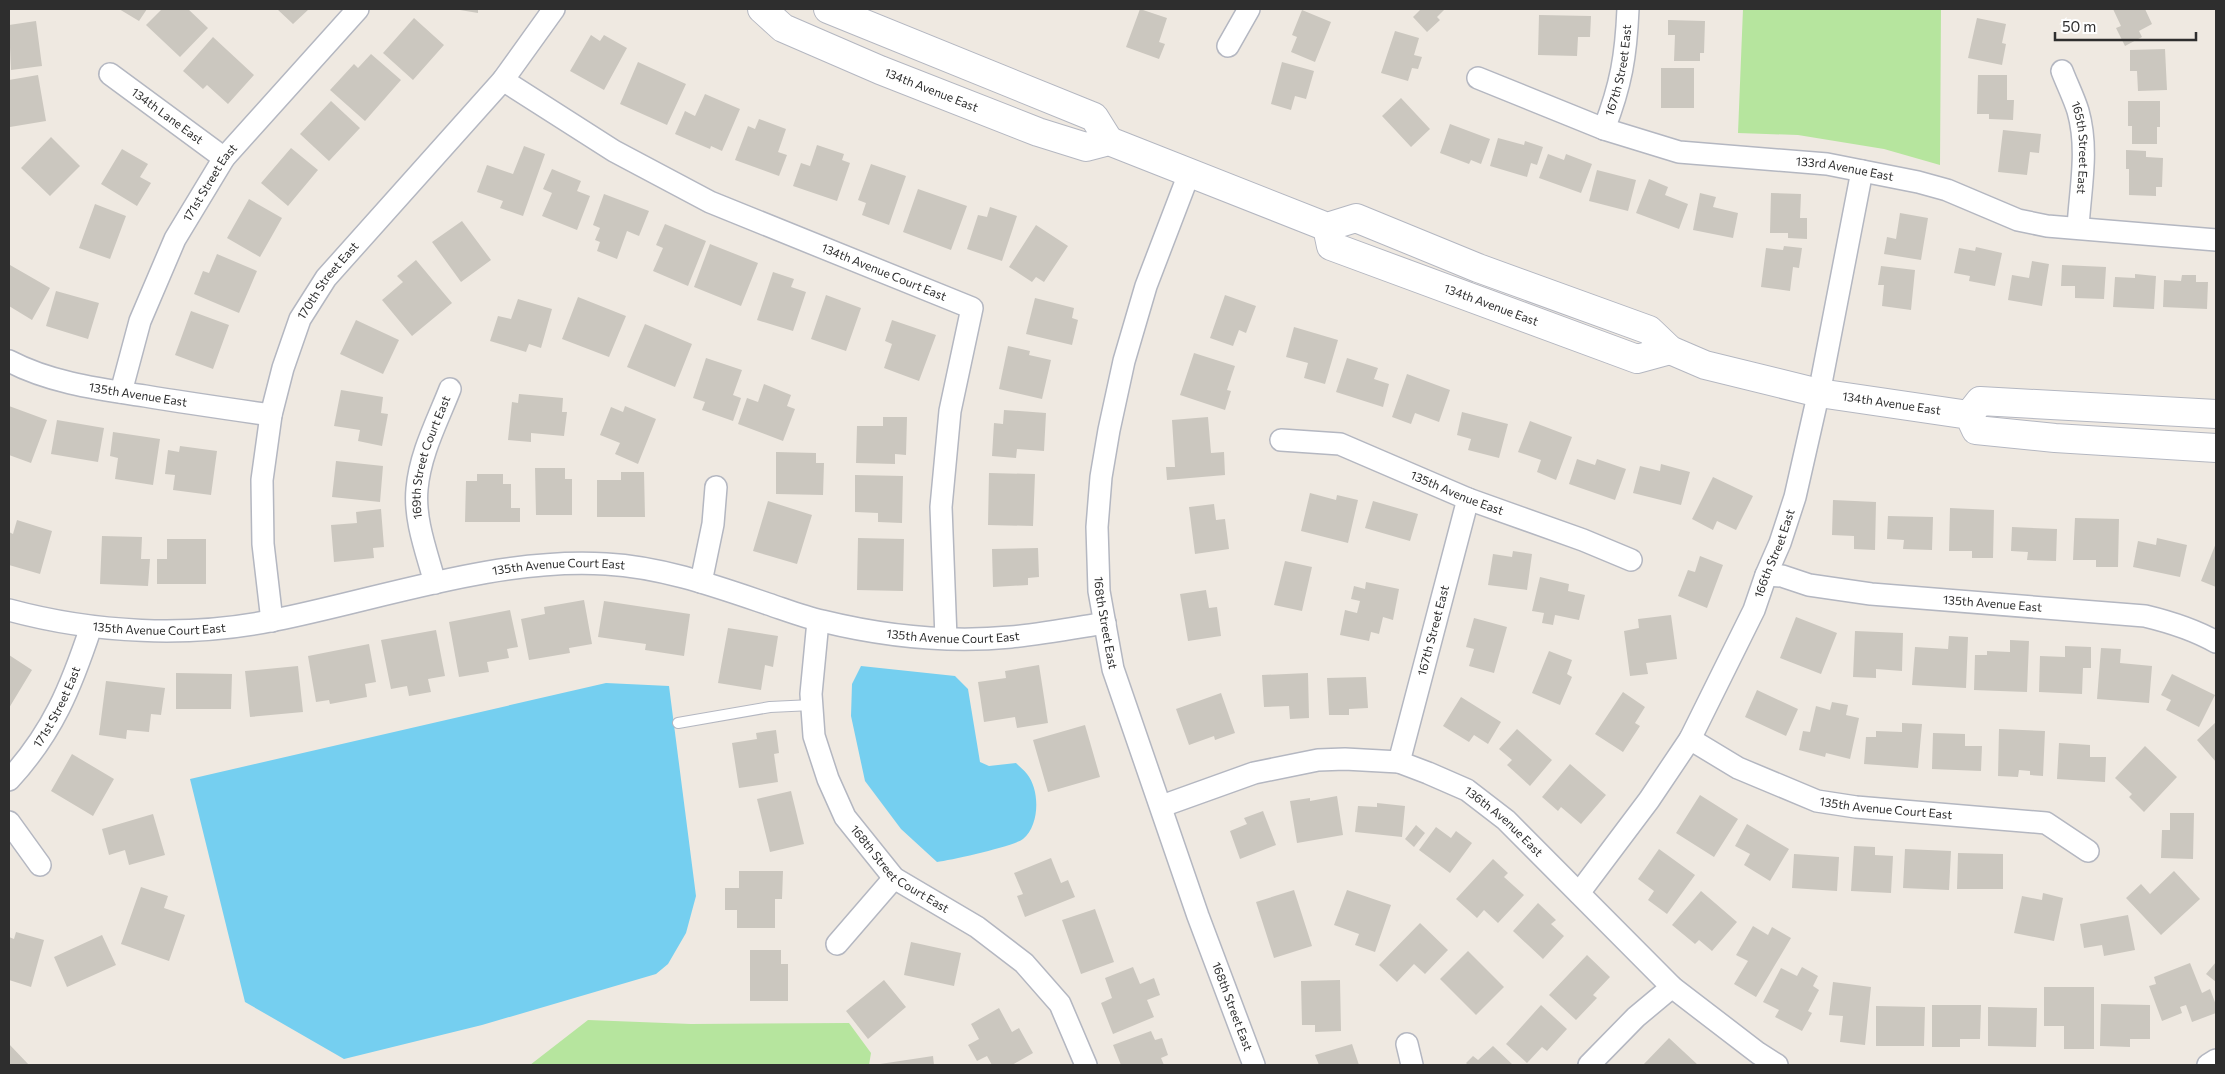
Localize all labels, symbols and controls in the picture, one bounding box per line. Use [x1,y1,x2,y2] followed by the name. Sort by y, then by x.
[2055,10,2196,42] scale bar
[2062,17,2096,35] text: 50 m
[1602,24,1633,117] street label: 167th Street East
[883,64,980,114] street label: 134th Avenue East
[129,84,207,146] street label: 134th Lane East
[2069,99,2091,195] street label: 165th Street East
[179,140,239,224] street label: 171st Street East
[1795,153,1895,183] street label: 133rd Avenue East
[294,239,361,322] street label: 170th Street East
[820,240,949,303] street label: 134th Avenue Court East
[1442,280,1541,328] street label: 134th Avenue East
[88,379,188,409] street label: 135th Avenue East
[1841,388,1942,417] street label: 134th Avenue East
[409,393,453,520] street label: 169th Street Court East
[1409,467,1506,517] street label: 135th Avenue East
[1751,507,1797,600] street label: 166th Street East
[491,555,626,577] street label: 135th Avenue Court East
[1093,576,1121,670] street label: 168th Street East
[1414,583,1451,677] street label: 167th Street East
[1943,592,2043,614] street label: 135th Avenue East
[92,618,226,637] street label: 135th Avenue Court East
[886,626,1020,645] street label: 135th Avenue Court East
[30,664,83,750] street label: 171st Street East
[1462,783,1546,859] street label: 136th Avenue East
[1819,793,1953,821] street label: 135th Avenue Court East
[848,822,952,915] street label: 168th Street Court East
[1210,960,1256,1053] street label: 168th Street East

